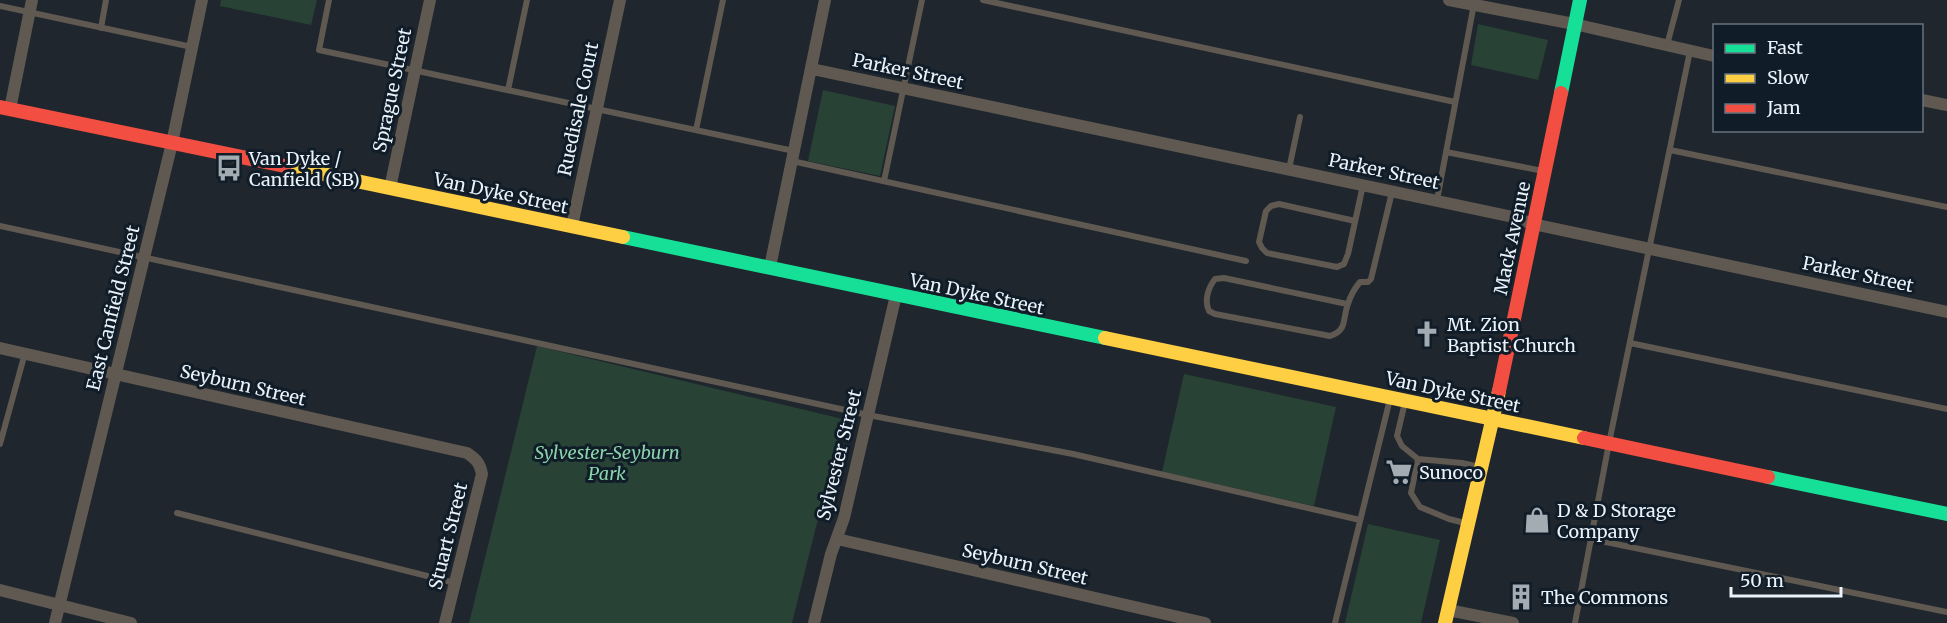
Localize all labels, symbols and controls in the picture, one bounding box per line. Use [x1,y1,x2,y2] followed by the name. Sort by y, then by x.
[1713,24,1923,132] legend
[368,26,416,154] street label: Sprague Street
[1767,36,1803,59] text: Fast
[553,40,603,178] street label: Ruedisale Court
[850,48,966,94] street label: Parker Street
[1767,66,1810,89] text: Slow
[1766,96,1801,119] text: Jam
[248,147,360,191] place label: Van Dyke / Canfield (SB)
[1326,148,1442,194] street label: Parker Street
[214,153,244,183] bus stop icon: Van Dyke / Canfield (SB)
[431,167,570,218] street label: Van Dyke Street
[1489,179,1535,297] street label: Mack Avenue
[81,223,145,393] street label: East Canfield Street
[1800,251,1916,297] street label: Parker Street
[907,268,1046,319] street label: Van Dyke Street
[1447,313,1576,357] place label: Mt. Zion Baptist Church
[1412,319,1442,349] church icon: Mt. Zion Baptist Church
[178,359,308,411] street label: Seyburn Street
[1383,366,1522,417] street label: Van Dyke Street
[812,387,866,523] street label: Sylvester Street
[534,441,680,485] park label: Sylvester-Seyburn Park
[1384,457,1414,487] supermarket icon: Sunoco
[1419,461,1483,484] place label: Sunoco
[424,480,472,592] street label: Stuart Street
[1557,499,1676,543] place label: D & D Storage Company
[1522,505,1552,535] shop icon: D & D Storage Company
[960,538,1090,590] street label: Seyburn Street
[1731,560,1840,598] scale bar
[1740,569,1784,592] text: 50 m
[1506,582,1536,612] building icon: The Commons
[1541,586,1668,609] place label: The Commons

